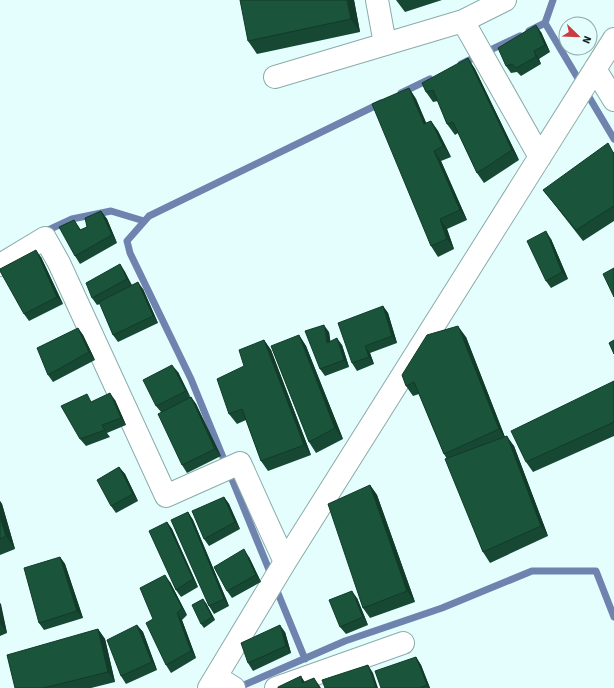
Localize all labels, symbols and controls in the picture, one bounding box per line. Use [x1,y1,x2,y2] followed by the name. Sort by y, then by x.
[558,16,598,56] north arrow
[578,33,595,46] text: N

